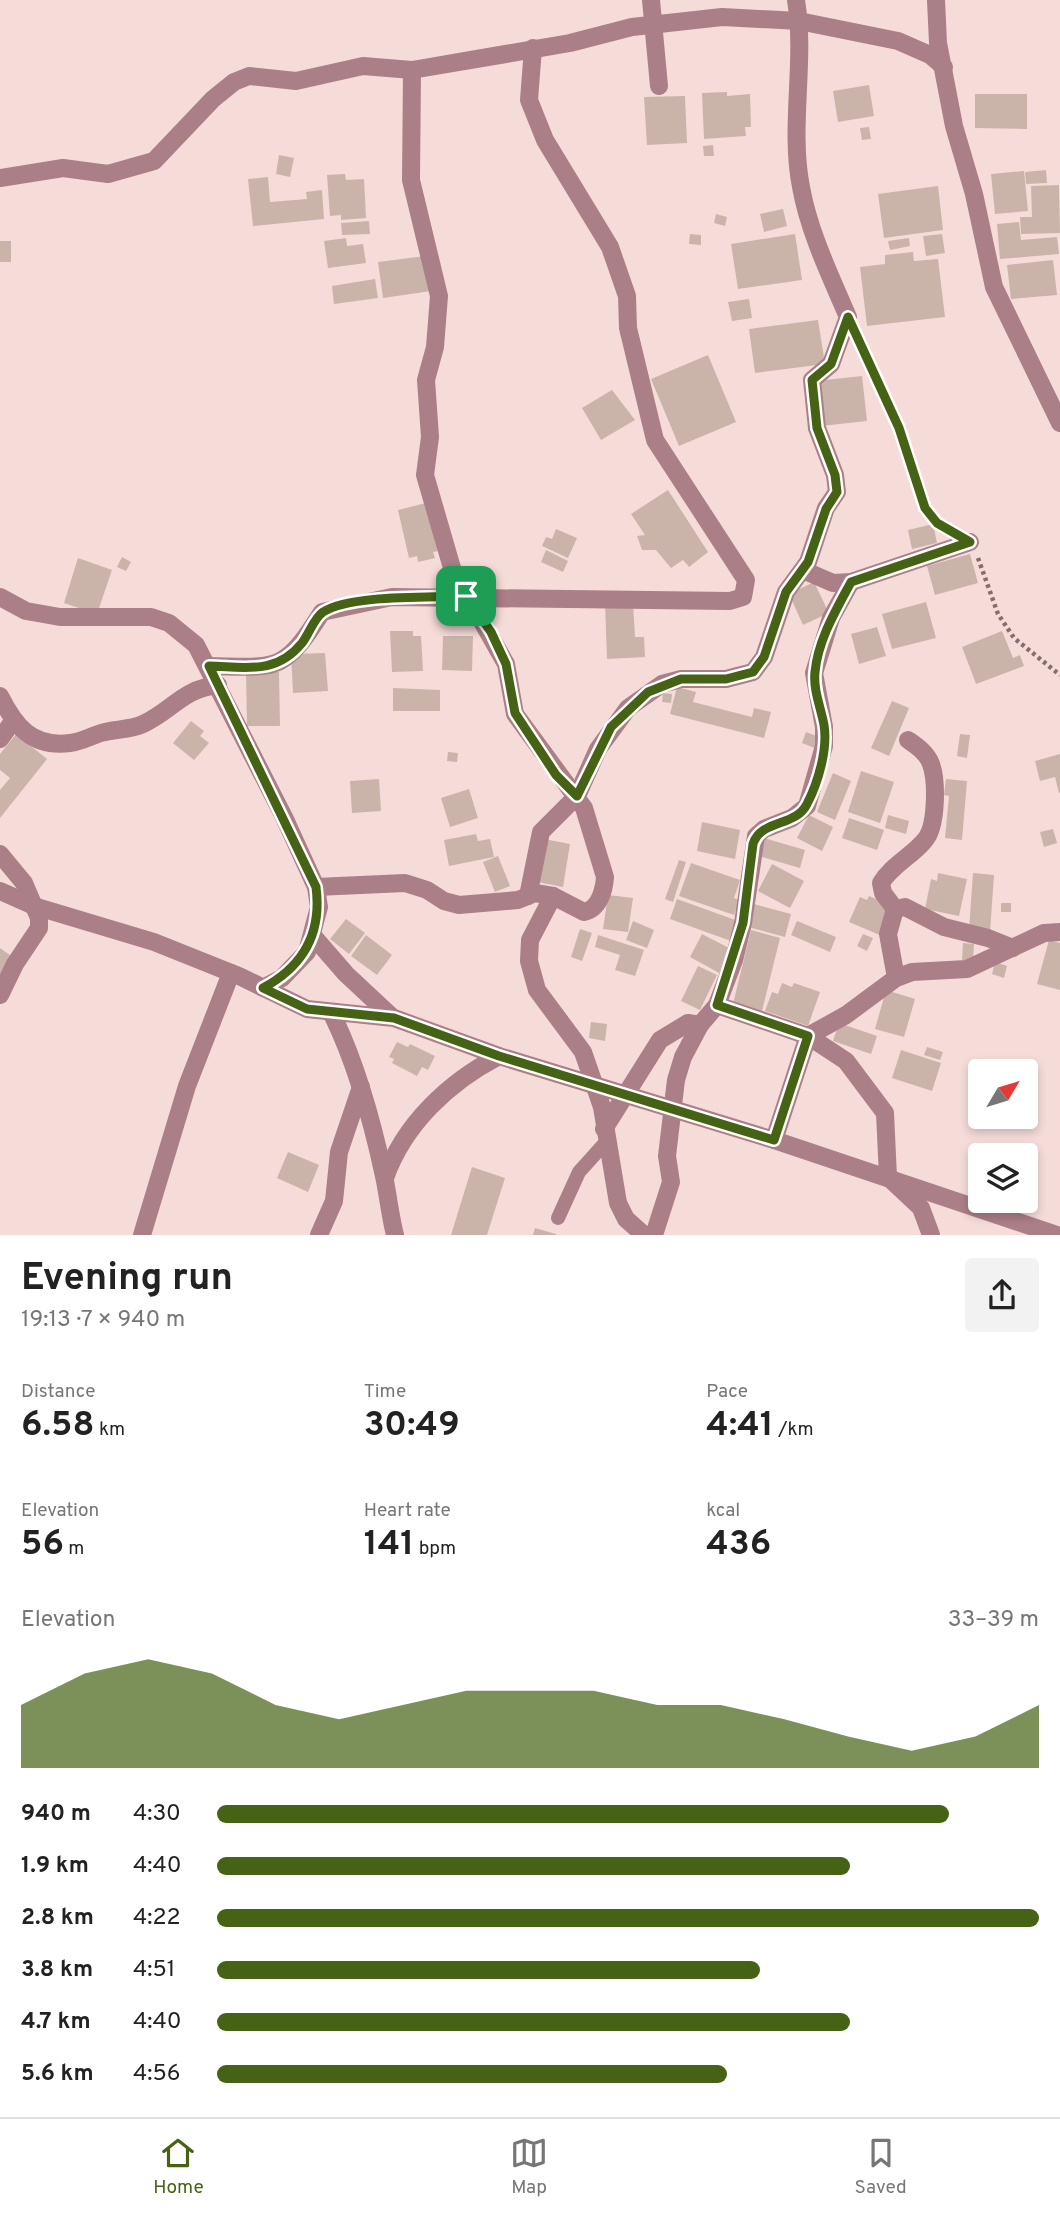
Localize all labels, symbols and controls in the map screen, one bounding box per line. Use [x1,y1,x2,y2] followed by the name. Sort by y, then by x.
[436,566,496,626] pin
[447,577,485,615] icon: arrive
[968,1059,1038,1129] north arrow
[968,1059,1038,1213] map controls
[968,1143,1038,1213] button: layers
[21,1255,233,1304] text: Evening run
[965,1258,1039,1332] button: share
[21,1306,185,1335] text: 19:13 · 7 × 940 m
[21,1380,96,1404] text: Distance
[364,1380,406,1404] text: Time
[706,1380,748,1404] text: Pace
[21,1404,94,1448] text: 6.58
[364,1404,460,1448] text: 30:49
[706,1404,774,1448] text: 4:41
[94,1418,125,1442] text: km
[774,1418,814,1442] text: /km
[21,1499,99,1523] text: Elevation
[364,1499,451,1523] text: Heart rate
[706,1499,740,1523] text: kcal
[21,1523,64,1567] text: 56
[364,1523,414,1567] text: 141
[706,1523,771,1567] text: 436
[64,1537,84,1561] text: m
[414,1537,456,1561] text: bpm
[21,1606,116,1635] text: Elevation
[948,1606,1039,1635] text: 33–39 m
[21,1800,91,1829] text: 940 m
[133,1800,181,1829] text: 4:30
[21,1852,89,1881] text: 1.9 km
[133,1852,182,1881] text: 4:40
[21,1904,94,1933] text: 2.8 km
[133,1904,181,1933] text: 4:22
[21,1956,93,1985] text: 3.8 km
[133,1956,175,1985] text: 4:51
[21,2008,91,2037] text: 4.7 km
[133,2008,182,2037] text: 4:40
[21,2060,94,2089] text: 5.6 km
[133,2060,180,2089] text: 4:56
[153,2134,204,2200] tab: Home
[510,2134,548,2200] tab: Map
[855,2134,907,2200] tab: Saved

